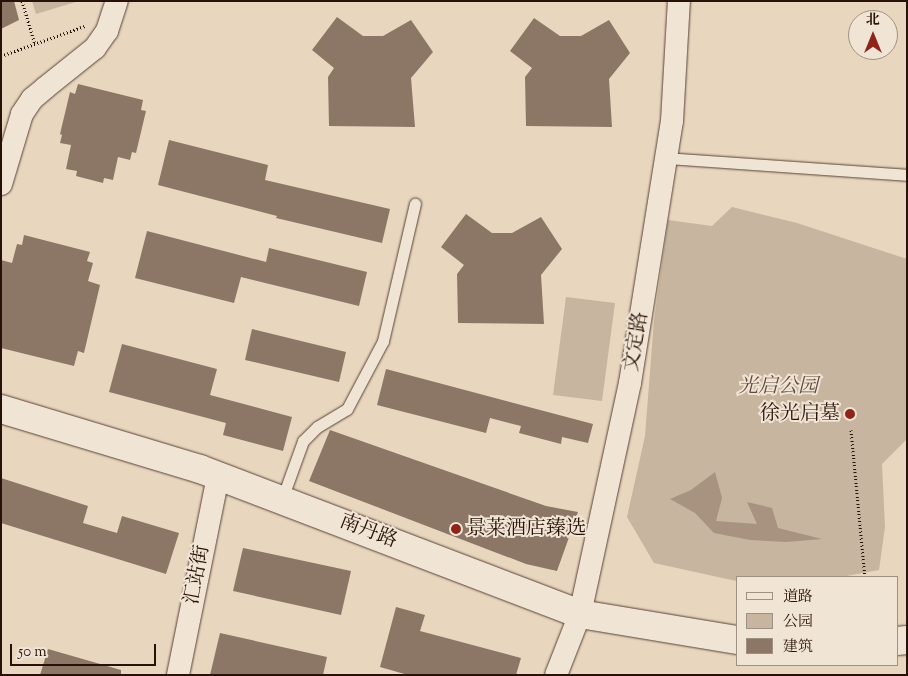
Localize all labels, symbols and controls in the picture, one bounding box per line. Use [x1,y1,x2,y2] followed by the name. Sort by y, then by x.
[848,10,898,60] north arrow
[866,11,880,31] text: 北
[620,310,654,374] street label: 文定路
[738,375,818,399] park label: 光启公园
[760,402,840,426] place label: 徐光启墓
[844,408,856,420] marker: 徐光启墓
[336,510,400,554] street label: 南丹路
[466,517,586,541] place label: 景莱酒店臻选
[450,523,462,535] marker: 景莱酒店臻选
[180,543,216,607] street label: 汇站街
[736,576,898,666] legend
[783,587,813,608] text: 道路
[783,612,813,633] text: 公园
[12,634,159,666] scale bar
[783,637,813,658] text: 建筑
[18,642,47,663] text: 50 m

